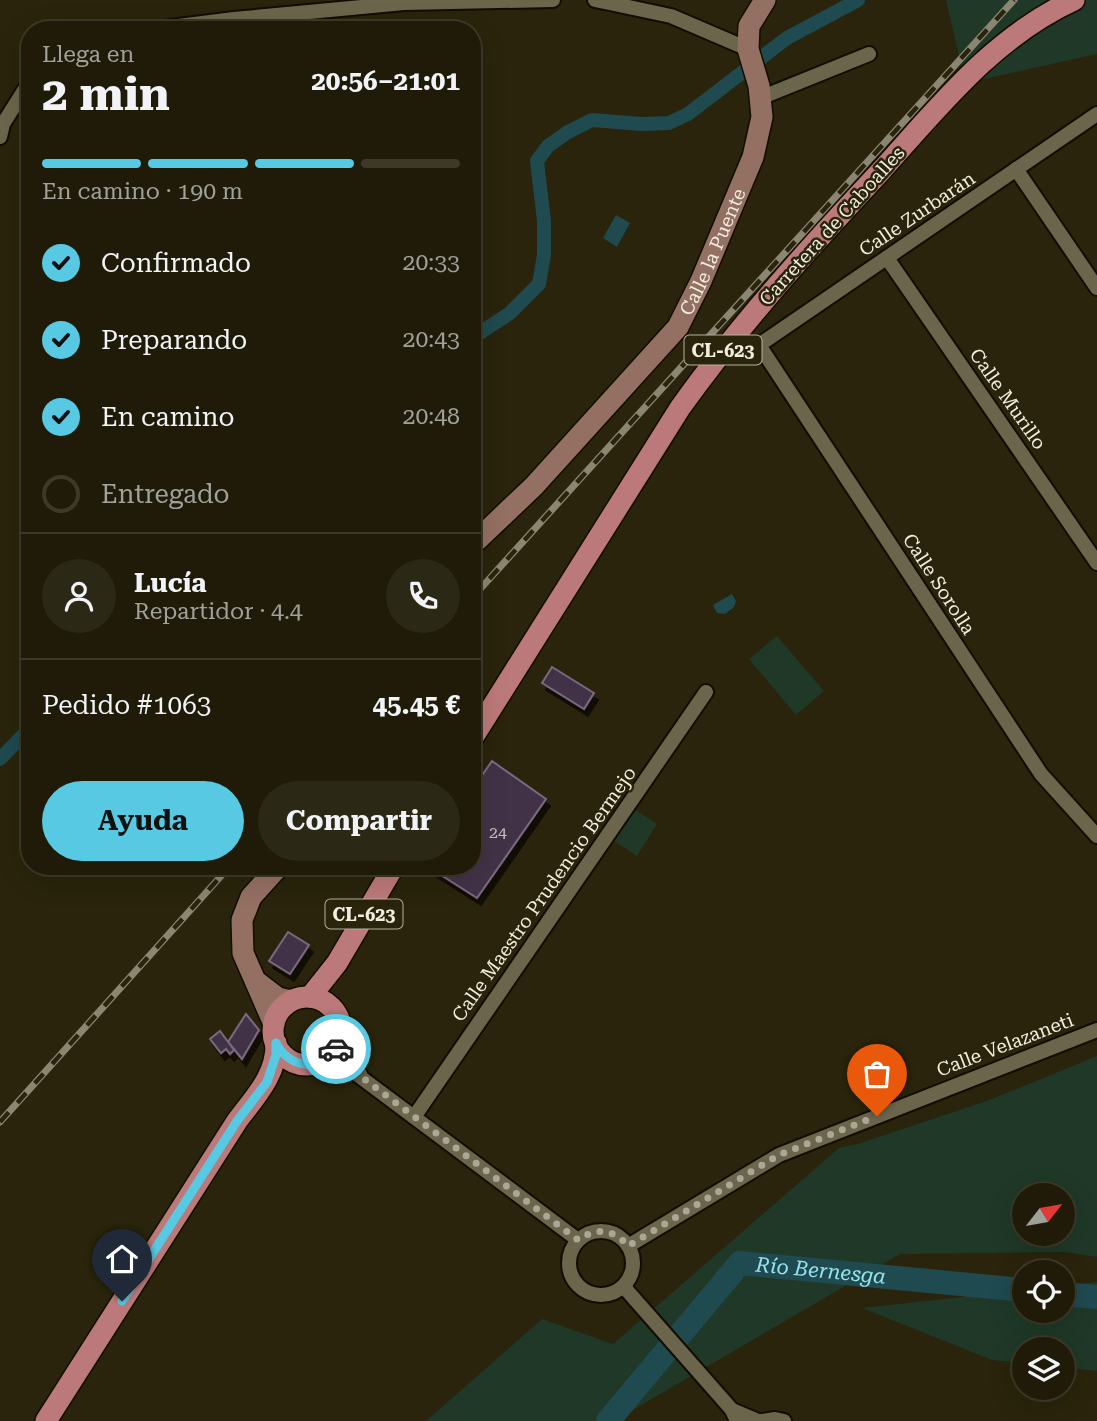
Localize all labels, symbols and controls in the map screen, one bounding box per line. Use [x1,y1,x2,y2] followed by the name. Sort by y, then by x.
[42,41,134,68] text: Llega en
[311,66,460,96] text: 20:56–21:01
[42,67,170,121] text: 2 min
[754,142,910,310] street label: Carretera de Caboalles
[855,167,979,261] street label: Calle Zurbarán
[42,178,243,205] text: En camino · 190 m
[674,185,750,319] street label: Calle la Puente
[42,244,80,282] icon: check
[101,248,251,278] text: Confirmado
[403,249,460,276] text: 20:33
[42,321,80,359] icon: check
[101,325,247,355] text: Preparando
[403,326,460,353] text: 20:43
[684,336,762,364] road number: CL-623
[965,344,1051,454] street label: Calle Murillo
[42,398,80,436] icon: check
[101,402,234,432] text: En camino
[403,403,460,430] text: 20:48
[101,479,230,509] text: Entregado
[898,529,981,640] street label: Calle Sorolla
[42,559,116,633] button: person
[386,559,460,633] button: phone
[134,568,207,598] text: Lucía
[134,598,303,625] text: Repartidor · 4.4
[42,690,211,720] text: Pedido #1063
[372,690,460,720] text: 45.45 €
[447,762,641,1026] street label: Calle Maestro Prudencio Bermejo
[42,781,244,861] button: Ayuda
[258,781,460,861] button: Compartir
[489,823,507,842] house number: 24
[326,900,402,929] road number: CL-623
[933,1008,1077,1082] street label: Calle Velazaneti
[301,1014,371,1084] courier
[317,1030,355,1068] icon: car
[847,1044,907,1116] pin
[858,1055,896,1093] icon: bag
[1012,1183,1074,1246] north arrow
[1012,1183,1075,1400] map controls
[92,1229,152,1301] pin
[103,1240,141,1278] icon: home
[754,1252,887,1289] water label: Río Bernesga
[1012,1260,1075,1323] button: locate
[1012,1337,1075,1400] button: layers

